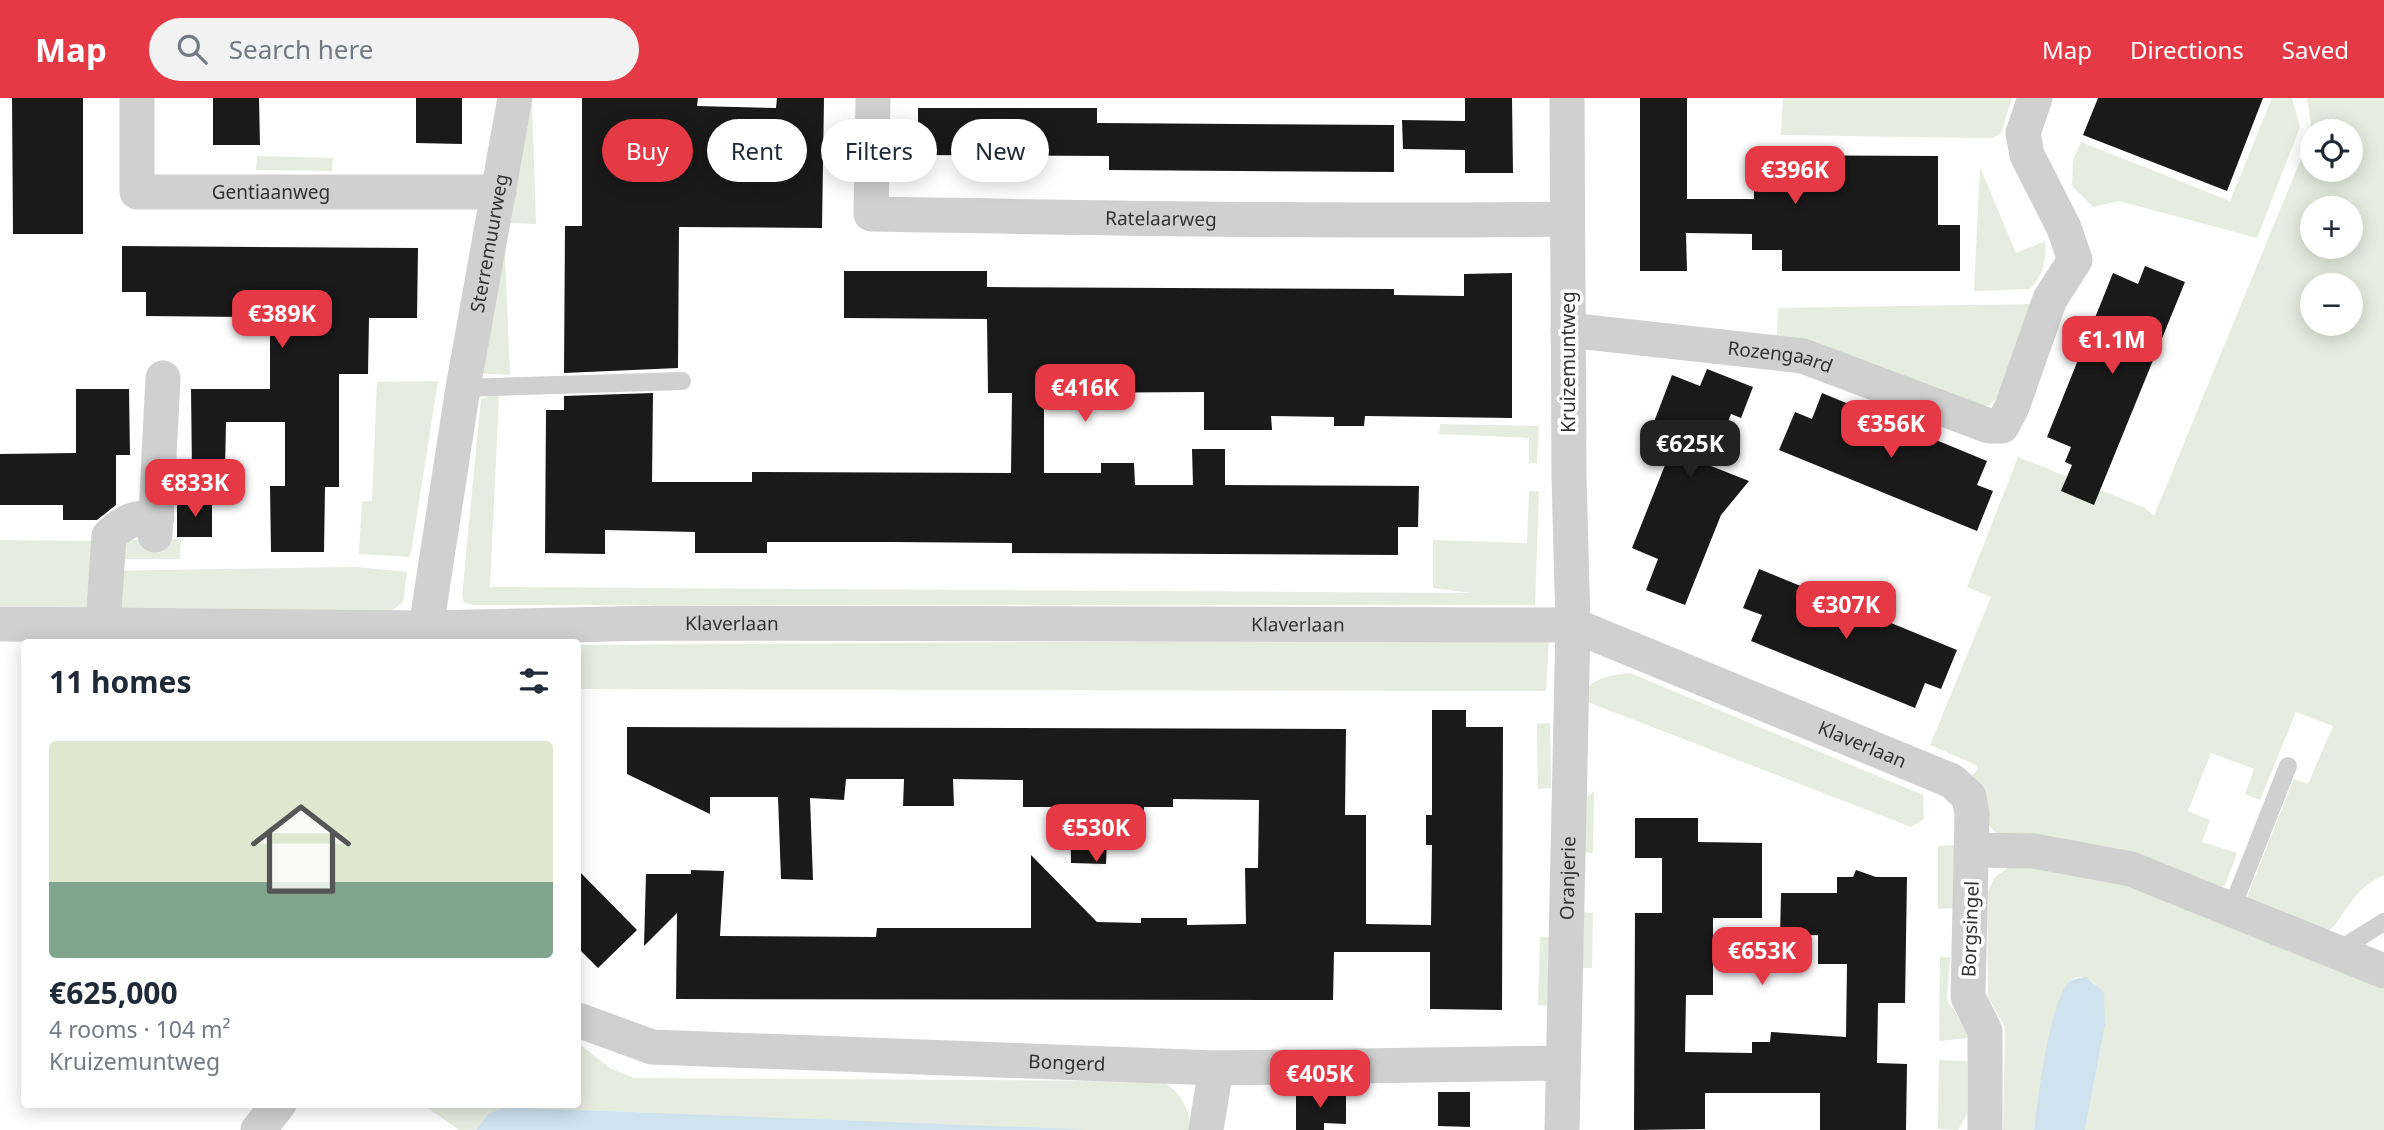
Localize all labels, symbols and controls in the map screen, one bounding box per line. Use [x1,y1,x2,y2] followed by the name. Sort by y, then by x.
[149,18,639,81] search box
[35,27,107,72] text: Map
[173,30,211,68] icon: search
[229,31,373,67] text: Search here
[2042,33,2092,66] text: Map
[2130,33,2244,66] text: Directions
[2282,33,2349,66] text: Saved
[602,119,693,182] chip: Buy
[707,119,807,182] chip: Rent
[821,119,937,182] chip: Filters
[951,119,1049,182] chip: New
[2300,119,2363,336] map controls
[2300,119,2363,182] button: locate
[1746,146,1844,206] pin: €396K
[1761,153,1829,185] text: €396K
[464,172,514,315] street label: Sterremuurweg
[212,179,330,205] street label: Gentiaanweg
[2300,196,2363,259] button: +
[1105,205,1217,232] street label: Ratelaarweg
[2300,273,2363,336] button: −
[233,290,331,350] pin: €389K
[1555,291,1581,433] street label: Kruizemuntweg
[248,297,316,329] text: €389K
[2063,316,2161,376] pin: €1.1M
[2078,323,2146,355] text: €1.1M
[1726,335,1837,379] street label: Rozengaard
[1036,364,1134,424] pin: €416K
[1051,371,1119,403] text: €416K
[1842,400,1940,460] pin: €356K
[1857,407,1925,439] text: €356K
[1641,420,1739,480] pin: €625K
[1656,427,1724,459] text: €625K
[146,460,244,519] pin: €833K
[161,466,229,498] text: €833K
[1797,582,1895,641] pin: €307K
[1812,588,1880,620] text: €307K
[685,610,779,636] street label: Klaverlaan
[1251,611,1345,638] street label: Klaverlaan
[49,661,192,702] text: 11 homes
[515,662,553,700] icon: filters
[1814,714,1911,774] street label: Klaverlaan
[238,786,364,912] icon: home
[1047,804,1145,864] pin: €530K
[1062,811,1130,843] text: €530K
[1554,836,1581,920] street label: Oranjerie
[1955,880,1985,978] street label: Borgsingel
[1713,928,1811,987] pin: €653K
[1728,934,1796,966] text: €653K
[49,972,178,1013] text: €625,000
[49,1013,231,1045] text: 4 rooms · 104 m²
[49,1045,220,1077] text: Kruizemuntweg
[1028,1048,1106,1077] street label: Bongerd
[1271,1051,1369,1110] pin: €405K
[1286,1057,1354,1089] text: €405K

